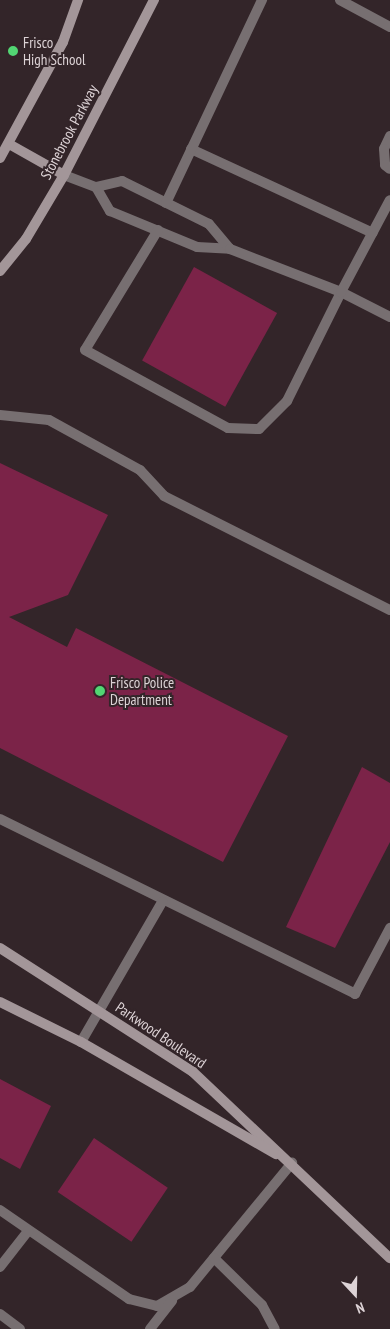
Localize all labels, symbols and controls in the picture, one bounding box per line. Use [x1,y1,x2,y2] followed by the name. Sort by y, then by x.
[23,33,85,68] place label: Frisco High School
[7,45,19,57] marker: Frisco High School
[36,81,102,183] street label: Stonebrook Parkway
[110,673,174,708] place label: Frisco Police Department
[94,685,106,697] marker: Frisco Police Department
[112,998,210,1072] street label: Parkwood Boulevard
[330,1269,380,1319] north arrow
[354,1298,367,1318] text: N

